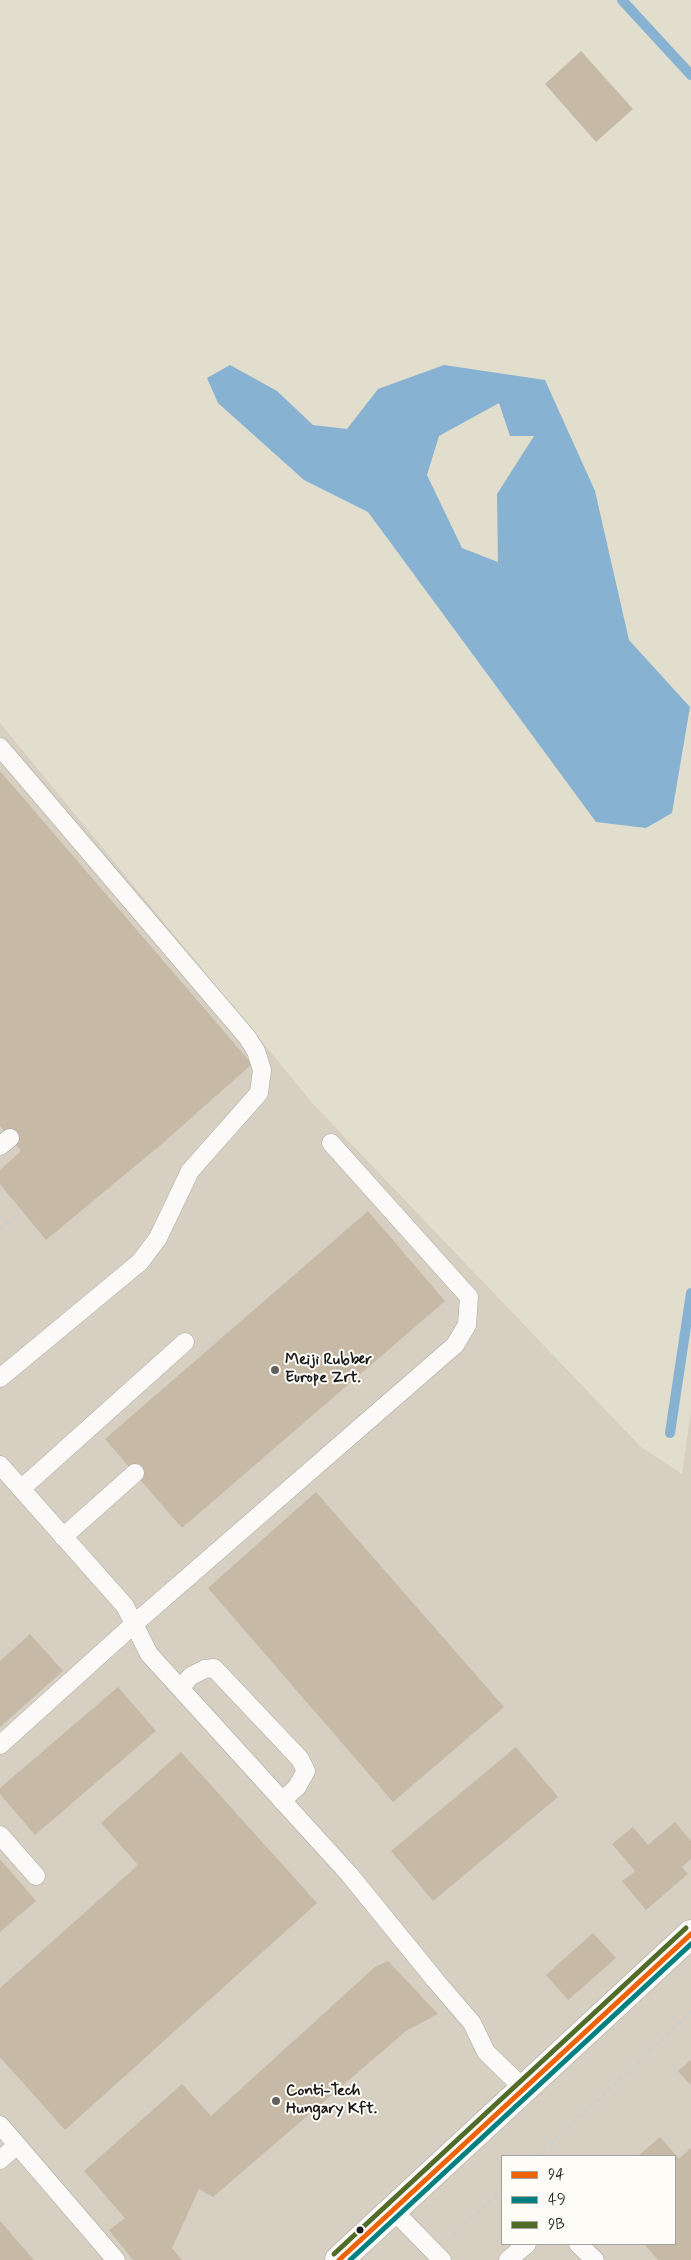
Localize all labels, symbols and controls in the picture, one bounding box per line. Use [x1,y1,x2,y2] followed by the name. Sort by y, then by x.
[285,1351,372,1389] place label: Meiji Rubber Europe Zrt.
[269,1364,281,1376] marker: Meiji Rubber Europe Zrt.
[286,2082,377,2120] place label: Conti-Tech Hungary Kft.
[270,2095,282,2107] marker: Conti-Tech Hungary Kft.
[501,2155,676,2245] legend
[548,2165,564,2185] text: 94
[548,2190,566,2210] text: 49
[548,2215,565,2235] text: 9B
[355,2225,365,2235] unlabelled marker

